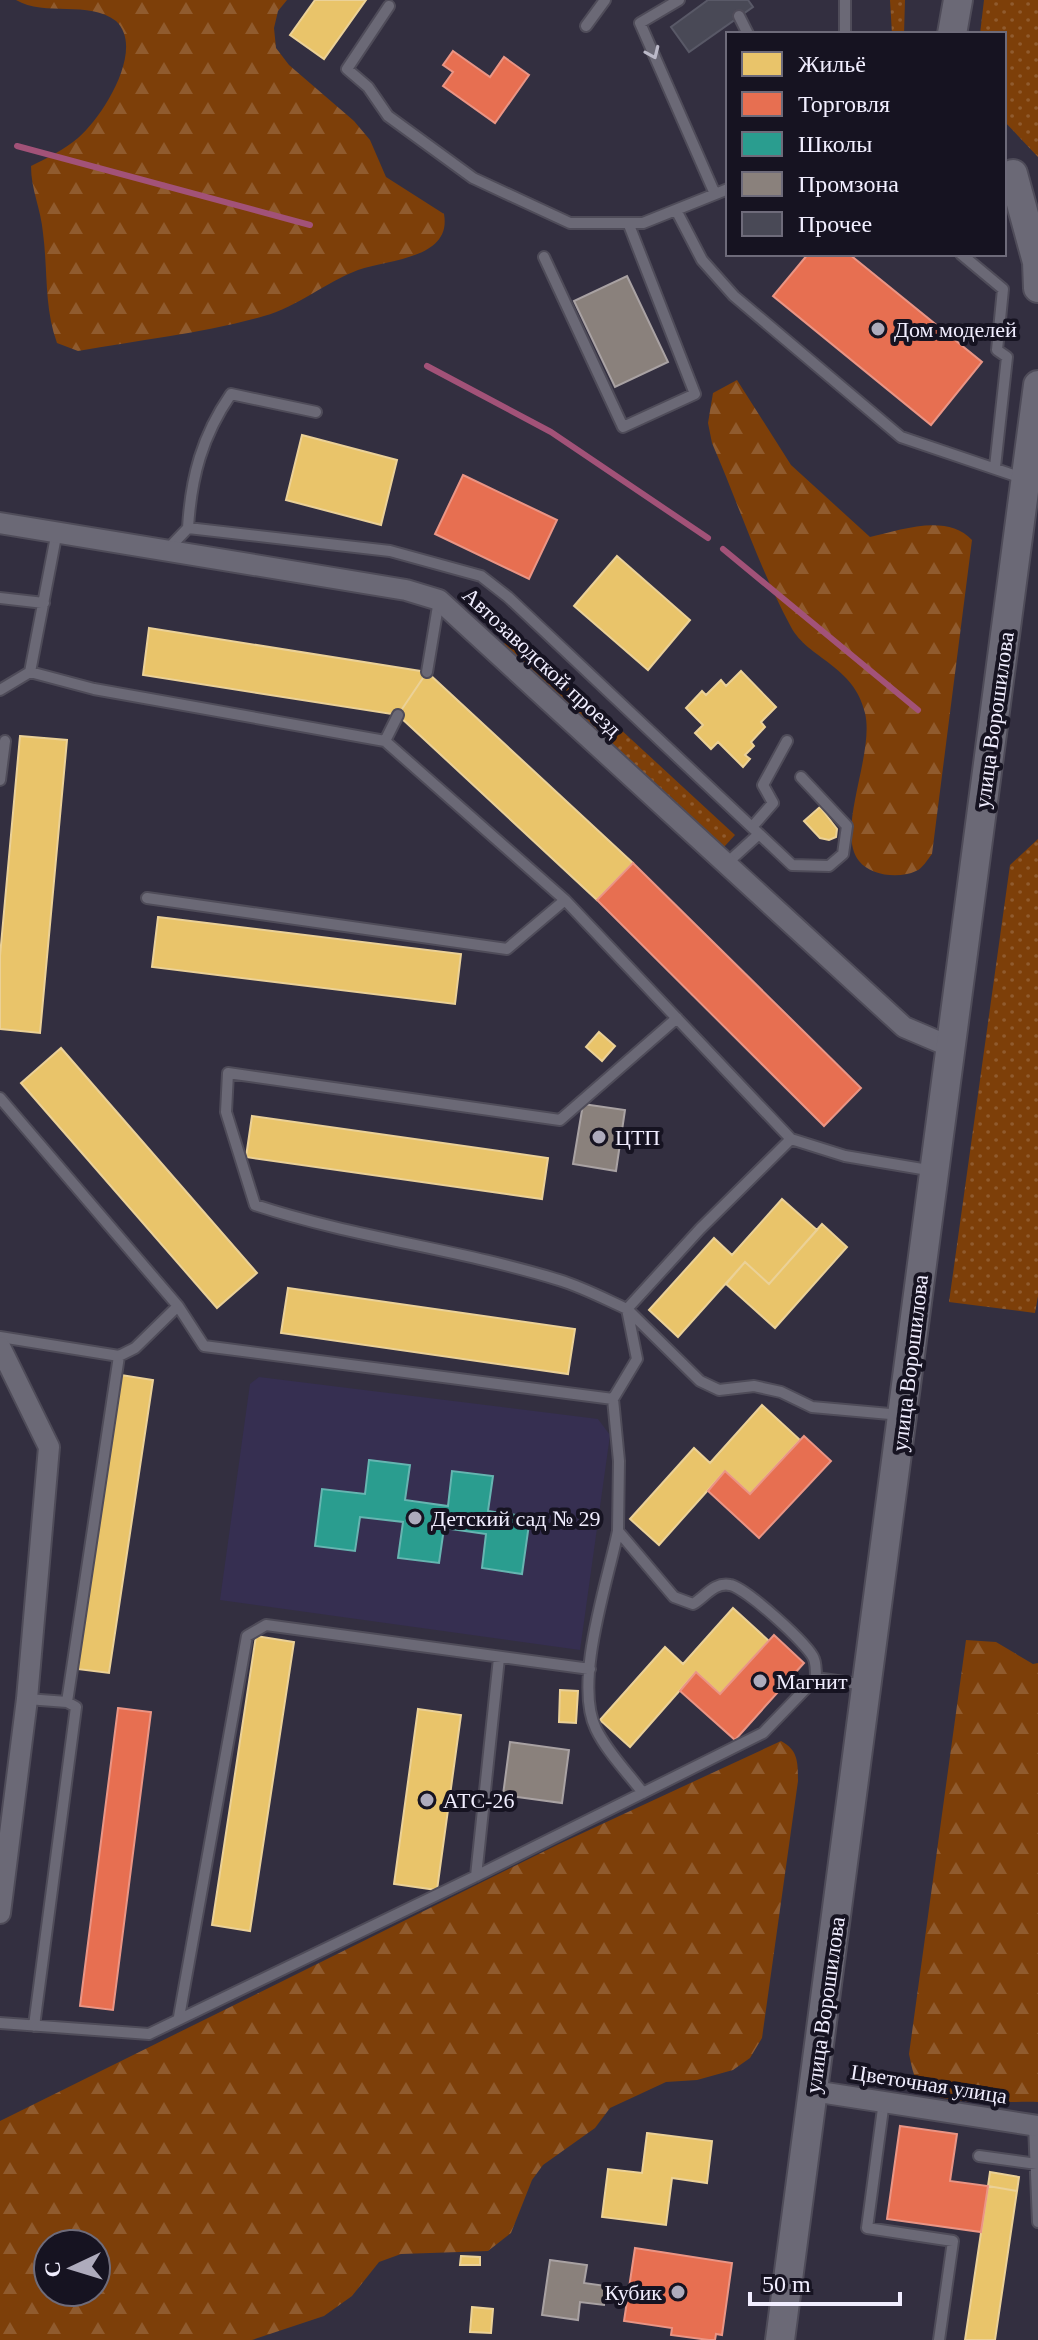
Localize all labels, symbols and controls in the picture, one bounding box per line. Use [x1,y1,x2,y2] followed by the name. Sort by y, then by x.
[726,32,1006,256] legend
[643,45,659,59] one-way arrow
[798,51,866,77] text: Жильё
[798,91,890,117] text: Торговля
[798,131,872,157] text: Школы
[798,171,899,197] text: Промзона
[798,211,872,237] text: Прочее
[894,317,1017,342] place label: Дом моделей
[869,320,887,338] marker: Дом моделей
[458,582,626,742] street label: Автозаводской проезд
[969,630,1019,810] street label: улица Ворошилова
[615,1125,660,1150] place label: ЦТП
[590,1128,608,1146] marker: ЦТП
[887,1273,933,1453] street label: улица Ворошилова
[431,1506,600,1531] place label: Детский сад № 29
[406,1509,424,1527] marker: Детский сад № 29
[776,1669,848,1694] place label: Магнит
[751,1672,769,1690] marker: Магнит
[443,1788,514,1813] place label: АТС-26
[418,1791,436,1809] marker: АТС-26
[800,1915,850,2095] street label: улица Ворошилова
[849,2059,1009,2109] street label: Цветочная улица
[32,2228,112,2308] north arrow
[750,2256,900,2306] scale bar
[40,2261,66,2278] text: С
[762,2271,811,2297] text: 50 m
[605,2280,662,2305] place label: Кубик
[669,2283,687,2301] marker: Кубик

